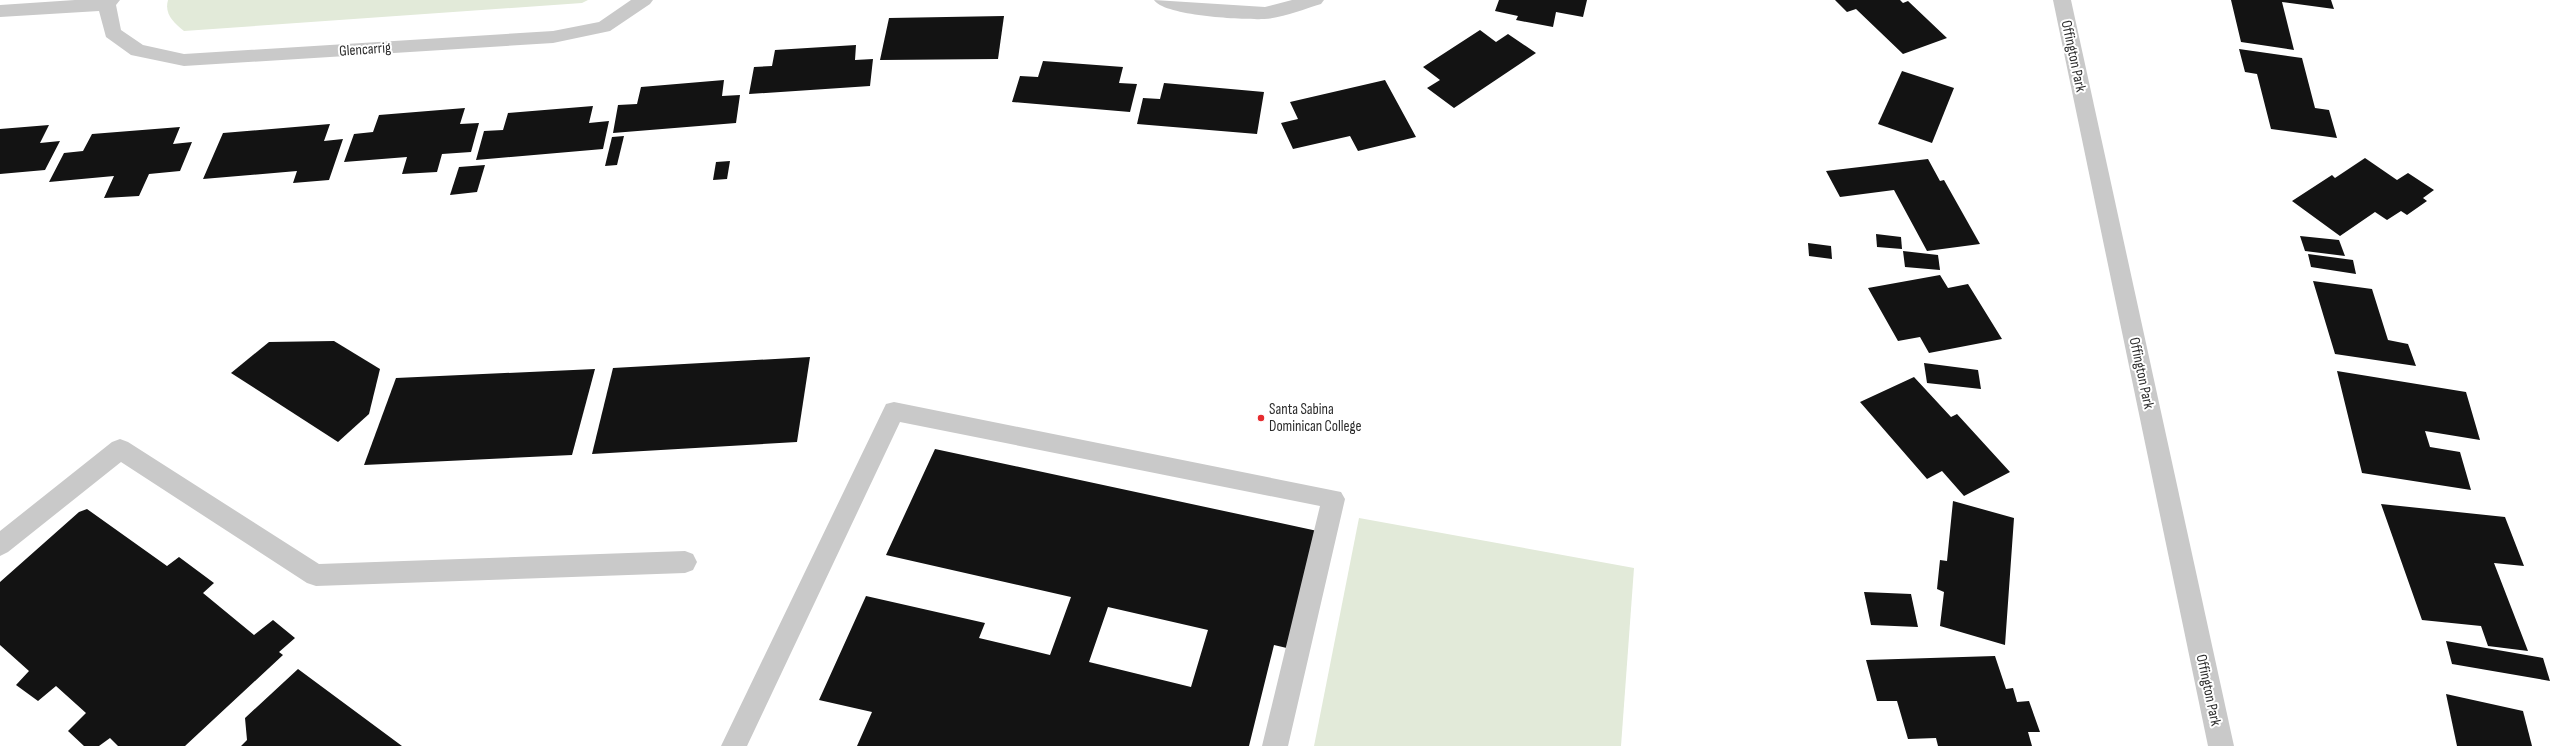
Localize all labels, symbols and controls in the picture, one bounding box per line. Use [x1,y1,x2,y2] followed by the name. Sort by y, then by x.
[2057,19,2090,94] street label: Offington Park
[339,38,392,61] street label: Glencarrig
[2125,336,2158,411] street label: Offington Park
[1269,400,1362,436] place label: Santa Sabina Dominican College
[1256,413,1266,423] marker: Santa Sabina Dominican College
[2192,653,2225,728] street label: Offington Park

